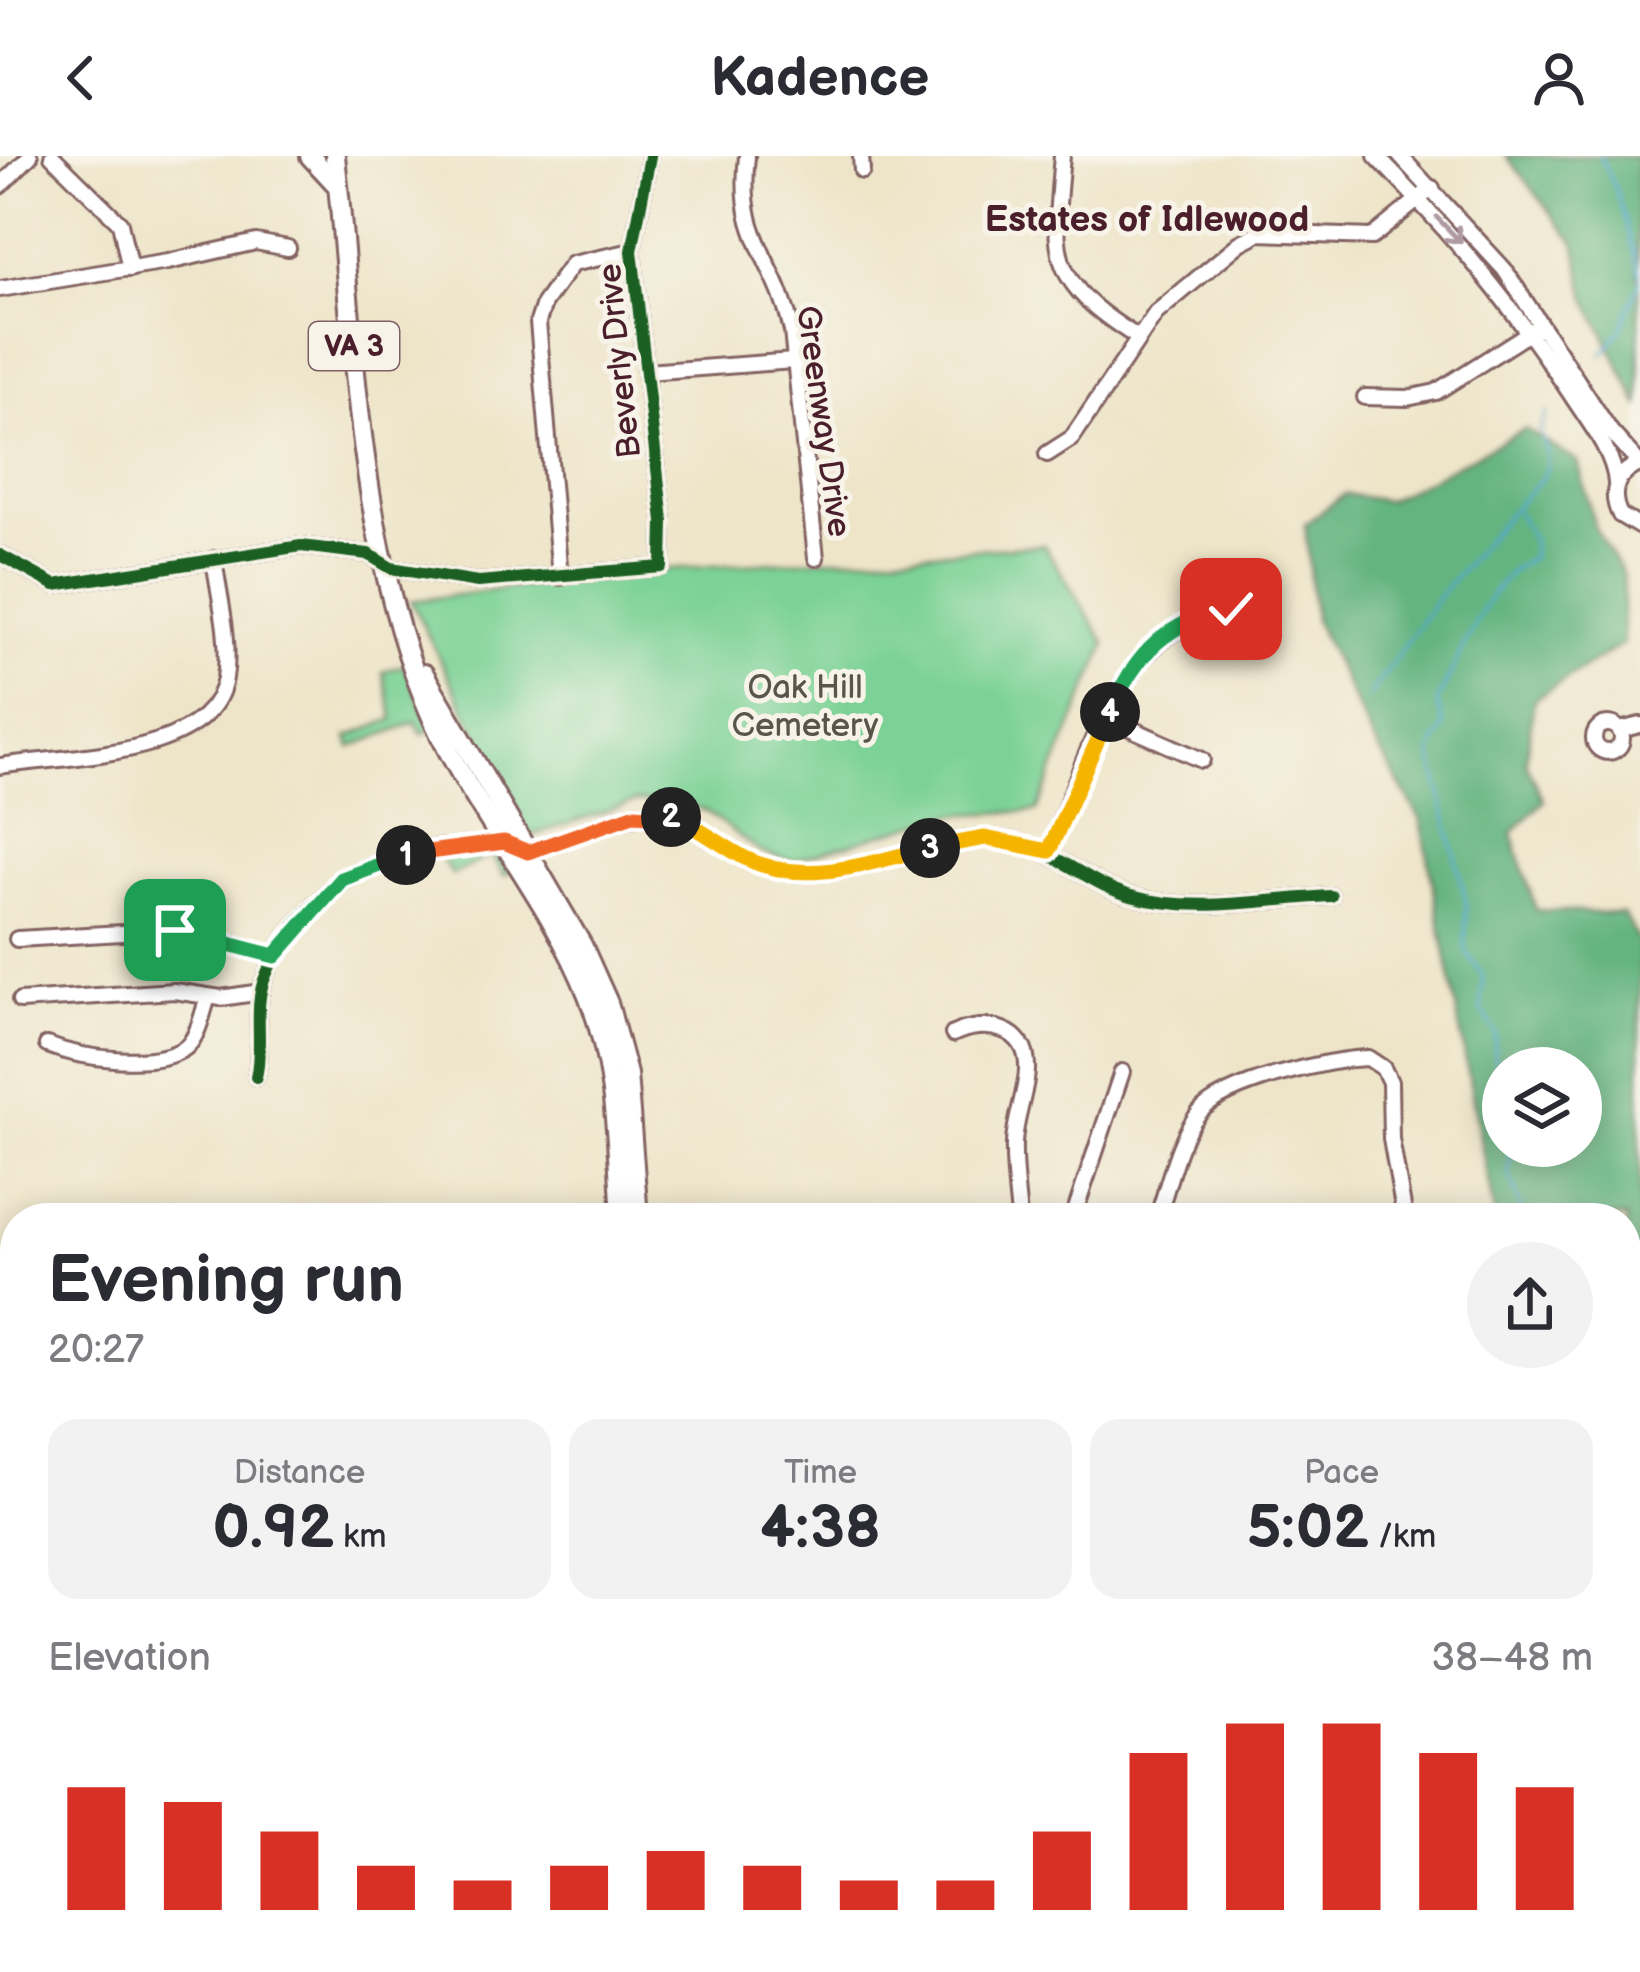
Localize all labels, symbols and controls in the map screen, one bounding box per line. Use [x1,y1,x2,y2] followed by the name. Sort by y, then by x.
[48,45,114,111] icon: back
[1526,45,1592,111] icon: person
[711,46,929,111] text: Kadence
[985,199,1309,242] district label: Estates of Idlewood
[1434,215,1463,244] one-way arrow
[590,261,650,460] street label: Beverly Drive
[787,303,859,540] street label: Greenway Drive
[309,322,399,370] road number: VA 3
[1180,558,1282,660] pin
[1198,576,1264,642] icon: check
[731,668,879,746] park label: Oak Hill Cemetery
[1080,682,1140,742] pin: 4
[1100,692,1120,732] text: 4
[641,787,701,847] pin: 2
[661,797,681,837] text: 2
[900,818,960,878] pin: 3
[376,825,436,885] pin: 1
[920,828,940,868] text: 3
[399,835,413,875] text: 1
[124,879,226,981] pin
[142,897,208,963] icon: arrive
[1482,1047,1602,1167] map controls
[1482,1047,1602,1167] button: layers
[48,1242,404,1321] text: Evening run
[1467,1242,1593,1368] button: share
[48,1327,144,1374] text: 20:27
[234,1453,365,1493] text: Distance
[784,1453,857,1493] text: Time
[1304,1453,1379,1493] text: Pace
[212,1493,334,1565] text: 0.92
[760,1493,881,1565] text: 4:38
[1247,1493,1369,1565] text: 5:02
[334,1517,387,1557] text: km
[1369,1517,1436,1557] text: /km
[48,1635,211,1682] text: Elevation
[1431,1635,1593,1682] text: 38–48 m

